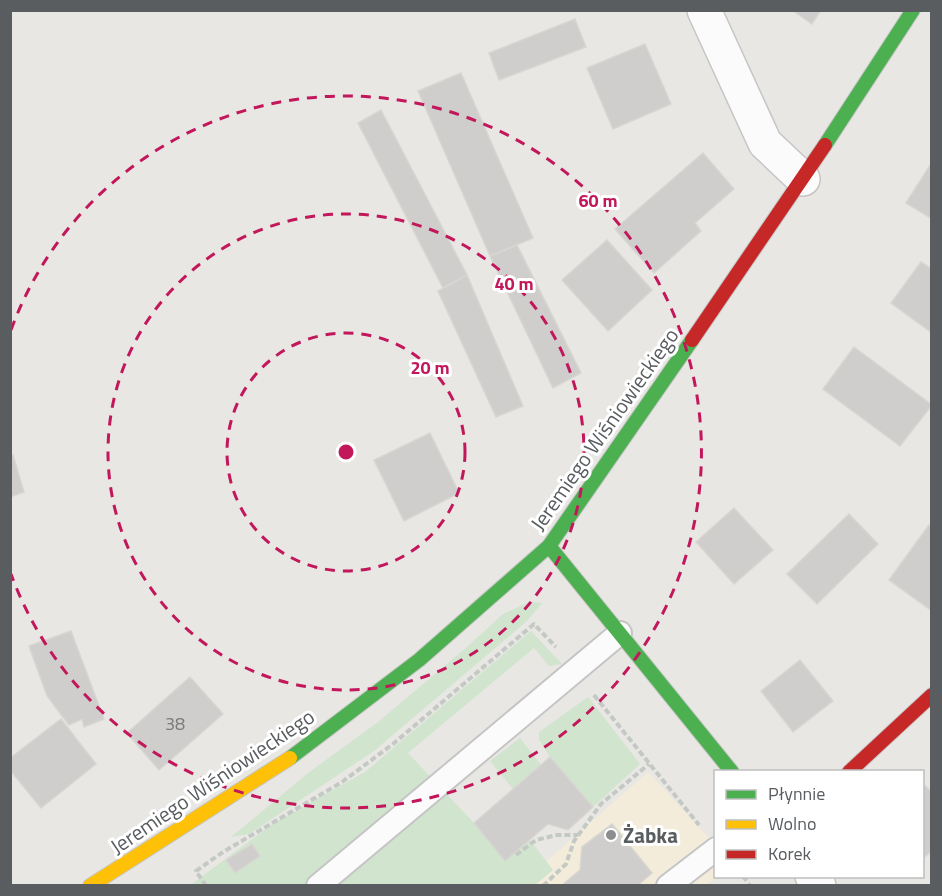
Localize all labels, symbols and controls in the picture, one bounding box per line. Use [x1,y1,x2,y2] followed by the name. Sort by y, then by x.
[578,187,618,214] text: 60 m
[494,270,534,297] text: 40 m
[522,321,686,537] street label: Jeremiego Wiśniowieckiego
[410,354,450,381] text: 20 m
[336,442,356,462] centre of rings
[103,700,321,862] street label: Jeremiego Wiśniowieckiego
[165,710,185,737] house number: 38
[714,770,924,878] legend
[768,780,825,807] text: Płynnie
[768,810,816,837] text: Wolno
[623,819,678,851] place label: Żabka
[604,828,618,842] marker: Żabka
[768,840,812,867] text: Korek

